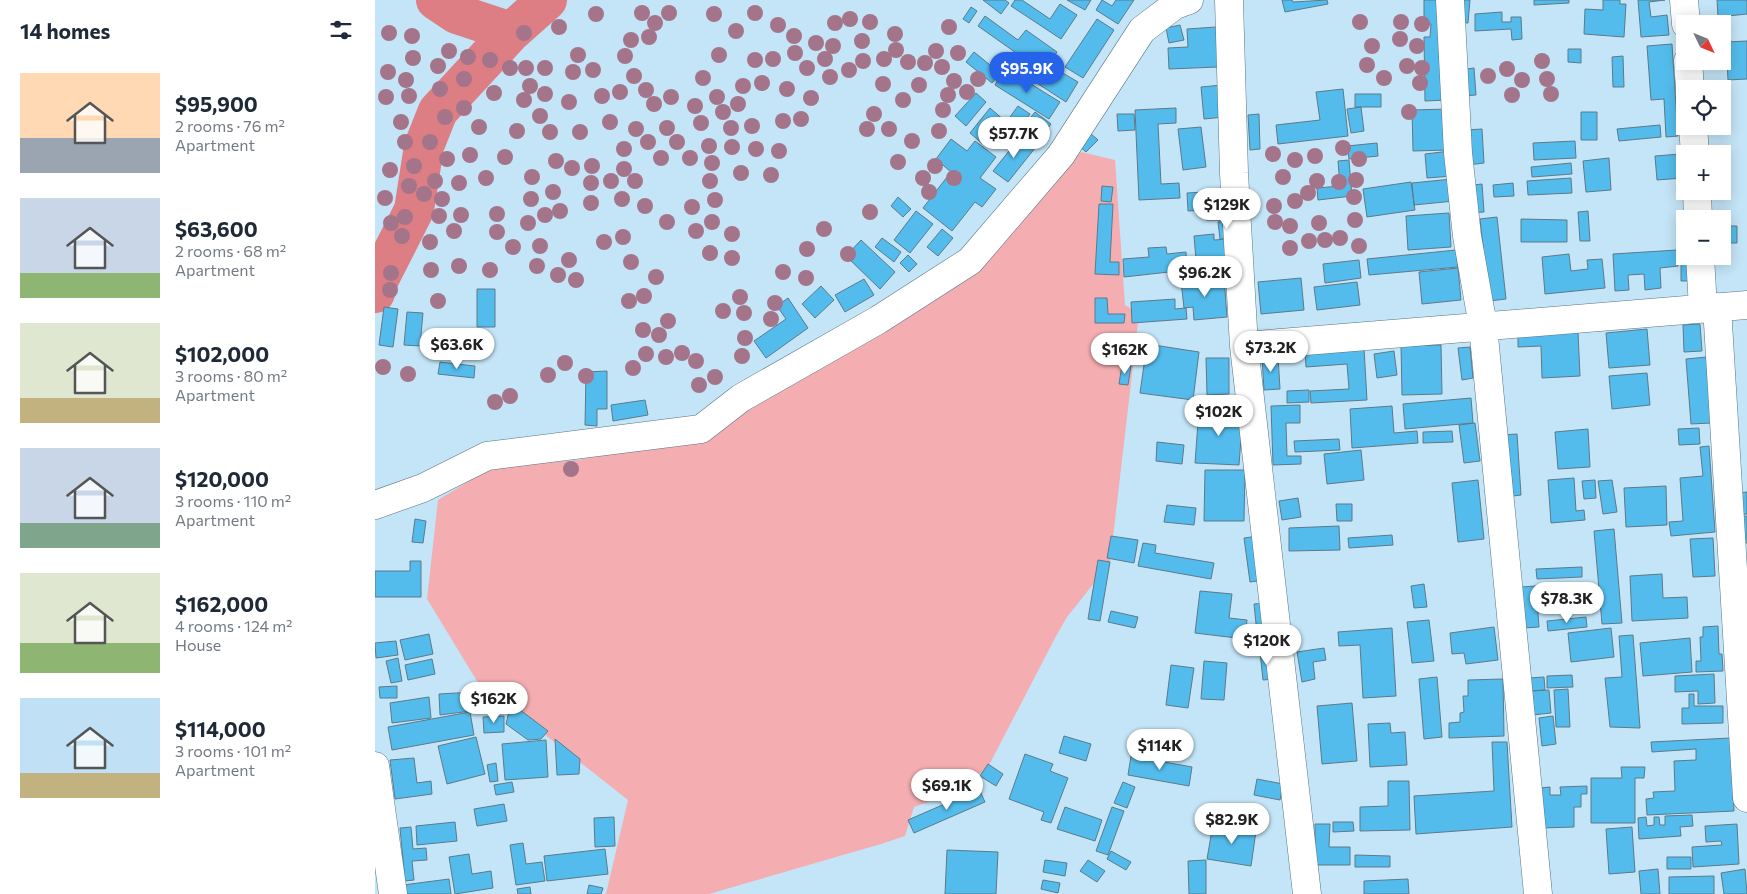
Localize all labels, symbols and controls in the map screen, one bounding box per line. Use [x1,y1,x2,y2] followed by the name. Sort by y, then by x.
[1676,15,1731,70] north arrow
[1676,15,1731,265] map controls
[327,16,355,44] icon: filters
[20,18,110,43] text: 14 homes
[986,52,1068,94] pin: $95.9K
[1000,58,1054,77] text: $95.9K
[1676,80,1731,135] button: locate
[175,91,258,116] text: $95,900
[60,93,120,153] icon: home
[175,116,285,135] text: 2 rooms · 76 m²
[973,116,1055,159] pin: $57.7K
[989,123,1039,142] text: $57.7K
[175,135,255,154] text: Apartment
[1676,145,1731,200] button: +
[1192,188,1262,230] pin: $129K
[1204,194,1250,213] text: $129K
[1676,210,1731,265] button: −
[175,216,258,241] text: $63,600
[60,218,120,278] icon: home
[175,241,286,260] text: 2 rooms · 68 m²
[1164,256,1246,298] pin: $96.2K
[175,260,255,279] text: Apartment
[1178,262,1232,281] text: $96.2K
[416,328,498,370] pin: $63.6K
[1230,330,1312,373] pin: $73.2K
[1090,332,1160,375] pin: $162K
[430,334,484,353] text: $63.6K
[1245,337,1297,356] text: $73.2K
[1102,339,1148,358] text: $162K
[175,341,269,366] text: $102,000
[60,343,120,403] icon: home
[175,366,287,385] text: 3 rooms · 80 m²
[175,385,255,404] text: Apartment
[1184,394,1254,437] pin: $102K
[1195,401,1243,420] text: $102K
[175,466,269,491] text: $120,000
[60,468,120,528] icon: home
[175,491,291,510] text: 3 rooms · 110 m²
[175,510,255,529] text: Apartment
[1526,582,1608,624] pin: $78.3K
[1541,588,1593,607] text: $78.3K
[175,591,268,616] text: $162,000
[60,593,120,653] icon: home
[175,616,293,635] text: 4 rooms · 124 m²
[1232,624,1302,666] pin: $120K
[1243,630,1291,649] text: $120K
[175,635,221,654] text: House
[459,682,529,724] pin: $162K
[471,688,517,707] text: $162K
[175,716,266,741] text: $114,000
[60,718,120,778] icon: home
[1125,728,1195,771] pin: $114K
[1138,735,1182,754] text: $114K
[175,741,291,760] text: 3 rooms · 101 m²
[175,760,255,779] text: Apartment
[906,768,988,811] pin: $69.1K
[922,775,972,794] text: $69.1K
[1191,802,1273,845] pin: $82.9K
[1205,809,1259,828] text: $82.9K

